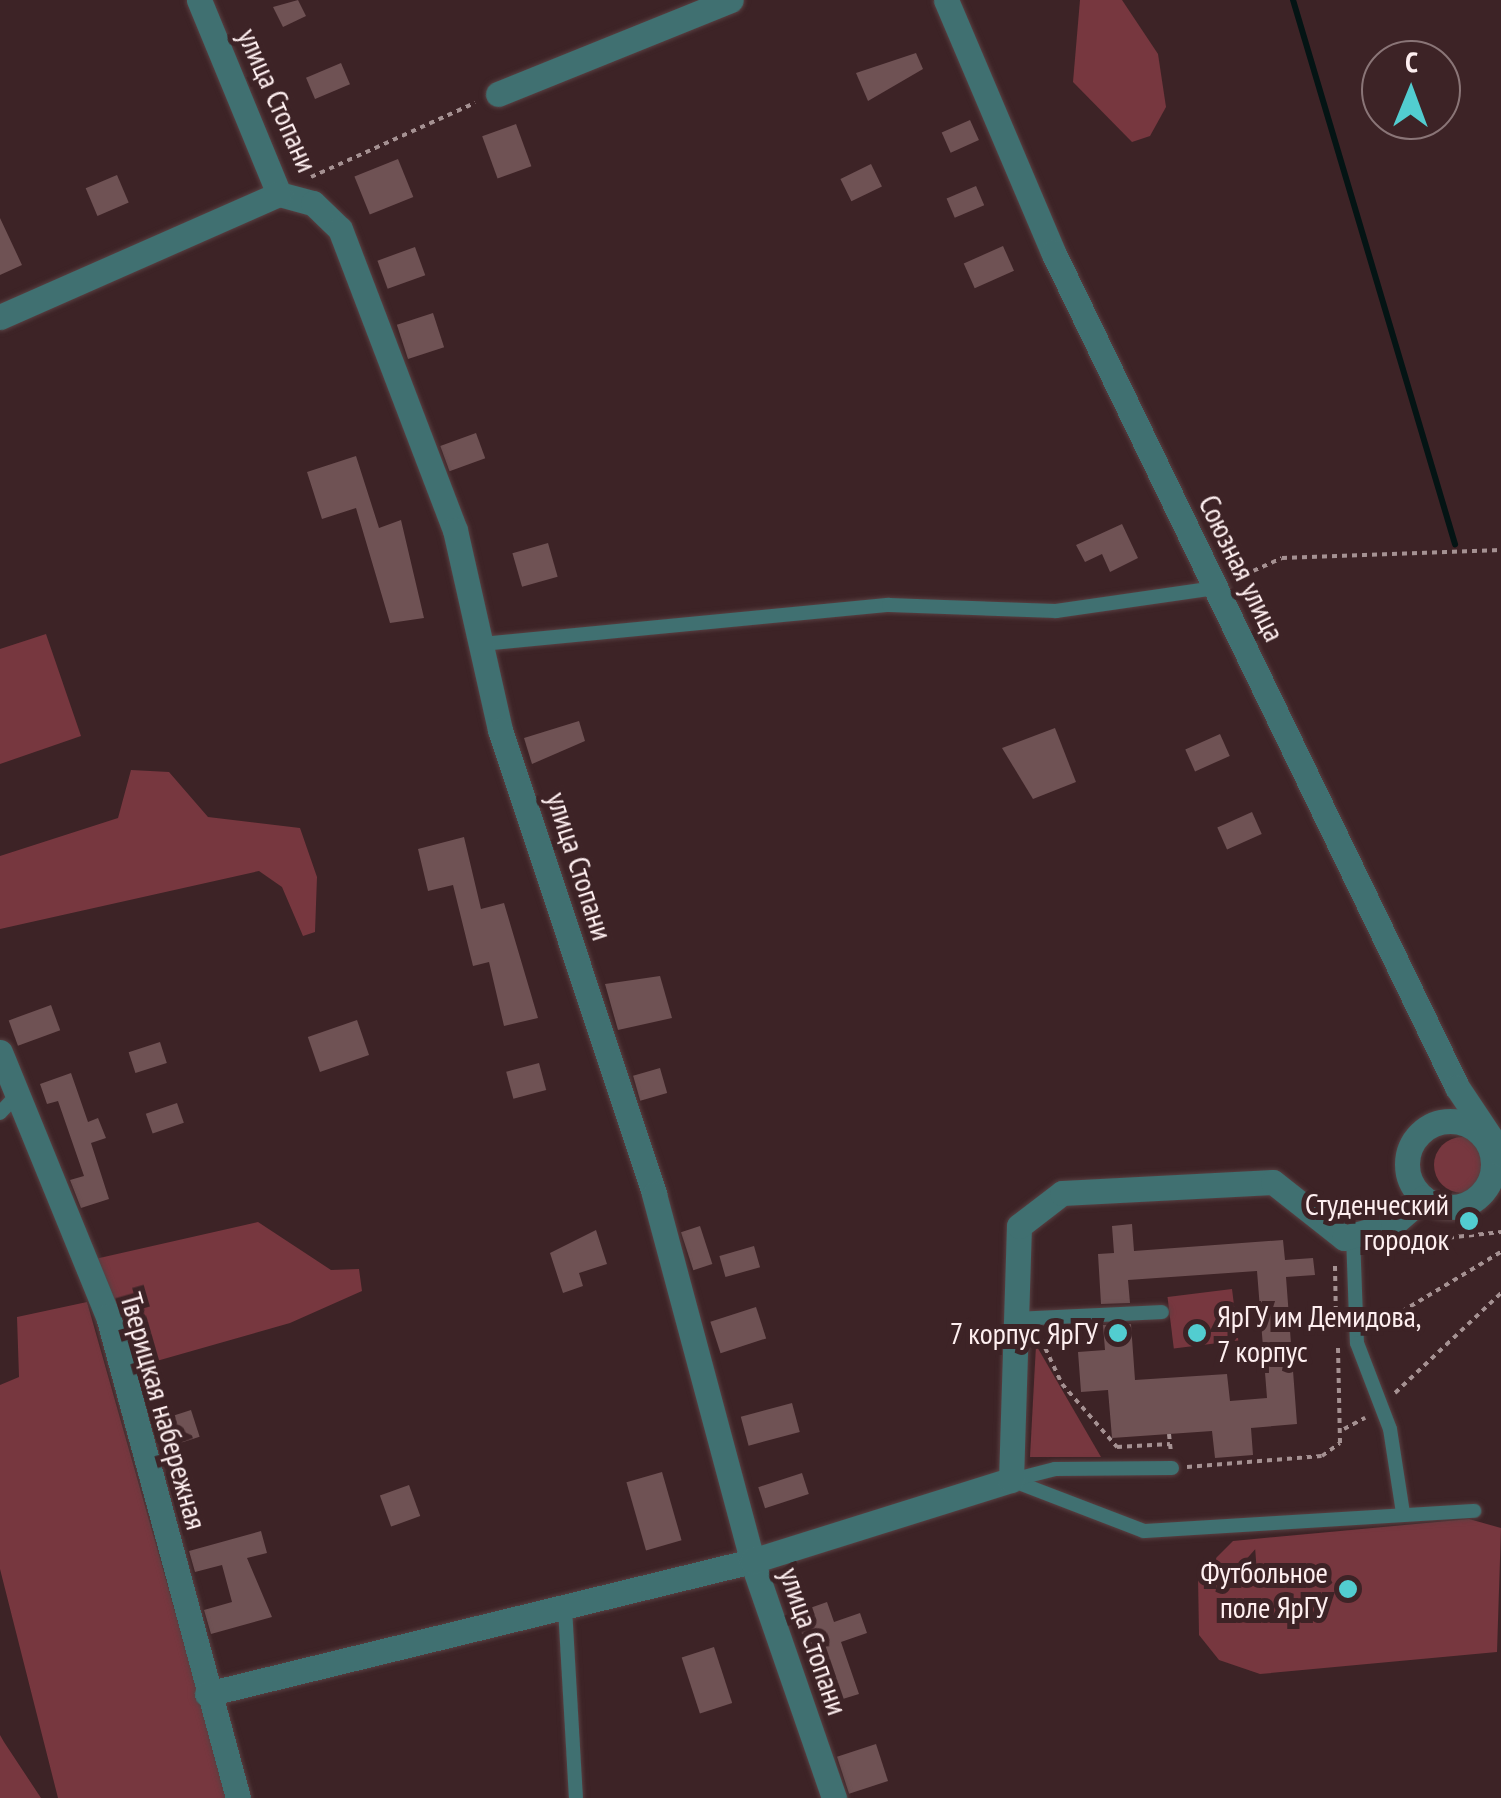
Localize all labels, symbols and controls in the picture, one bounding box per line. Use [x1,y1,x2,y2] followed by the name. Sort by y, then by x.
[230,23,326,177] street label: улица Стопани
[1361,40,1461,140] north arrow
[1405,43,1418,80] text: С
[1191,489,1293,647] street label: Союзная улица
[539,787,621,945] street label: улица Стопани
[1305,1186,1449,1256] place label: Студенческий городок
[1458,1210,1480,1232] marker: Студенческий городок
[113,1288,215,1534] street label: Тверицкая набережная
[1217,1298,1423,1368] place label: ЯрГУ им Демидова, 7 корпус
[948,1315,1098,1351] place label: 7 корпус ЯрГУ
[1107,1322,1129,1344] marker: 7 корпус ЯрГУ
[1186,1322,1208,1344] marker: ЯрГУ им Демидова, 7 корпус
[1201,1554,1328,1624] place label: Футбольное поле ЯрГУ
[772,1563,856,1719] street label: улица Стопани
[1337,1578,1359,1600] marker: Футбольное поле ЯрГУ

